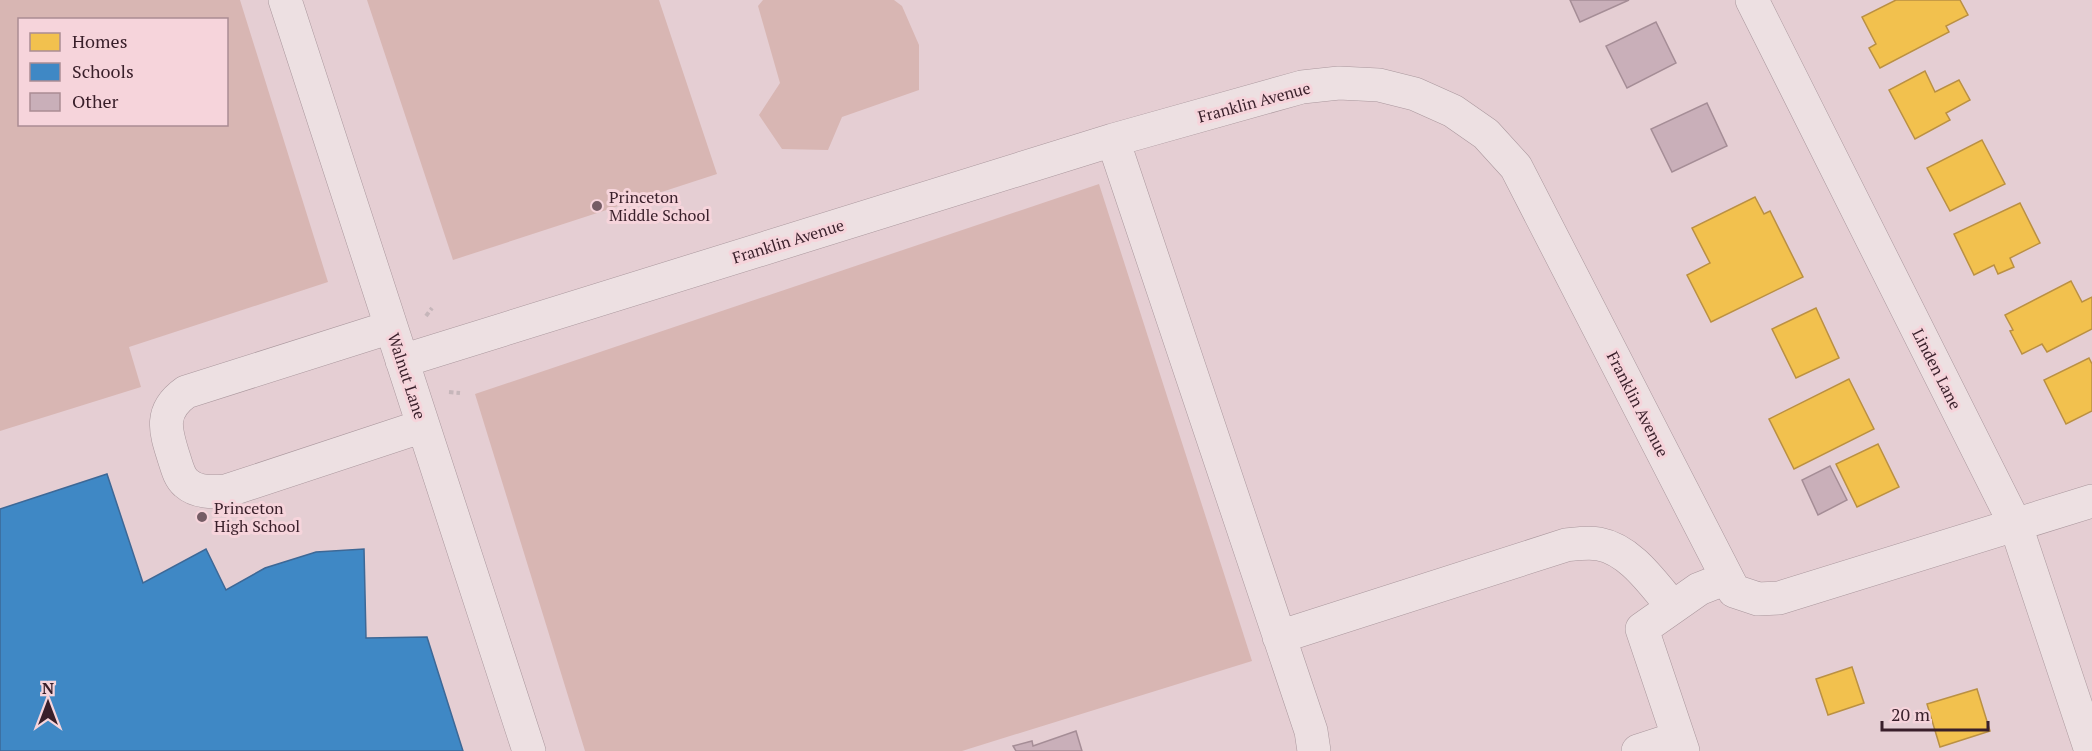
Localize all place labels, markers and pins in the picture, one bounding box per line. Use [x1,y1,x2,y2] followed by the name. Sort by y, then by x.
[609,186,710,226] place label: Princeton Middle School
[590,199,604,213] marker: Princeton Middle School
[214,497,300,537] place label: Princeton High School
[195,510,209,524] marker: Princeton High School

